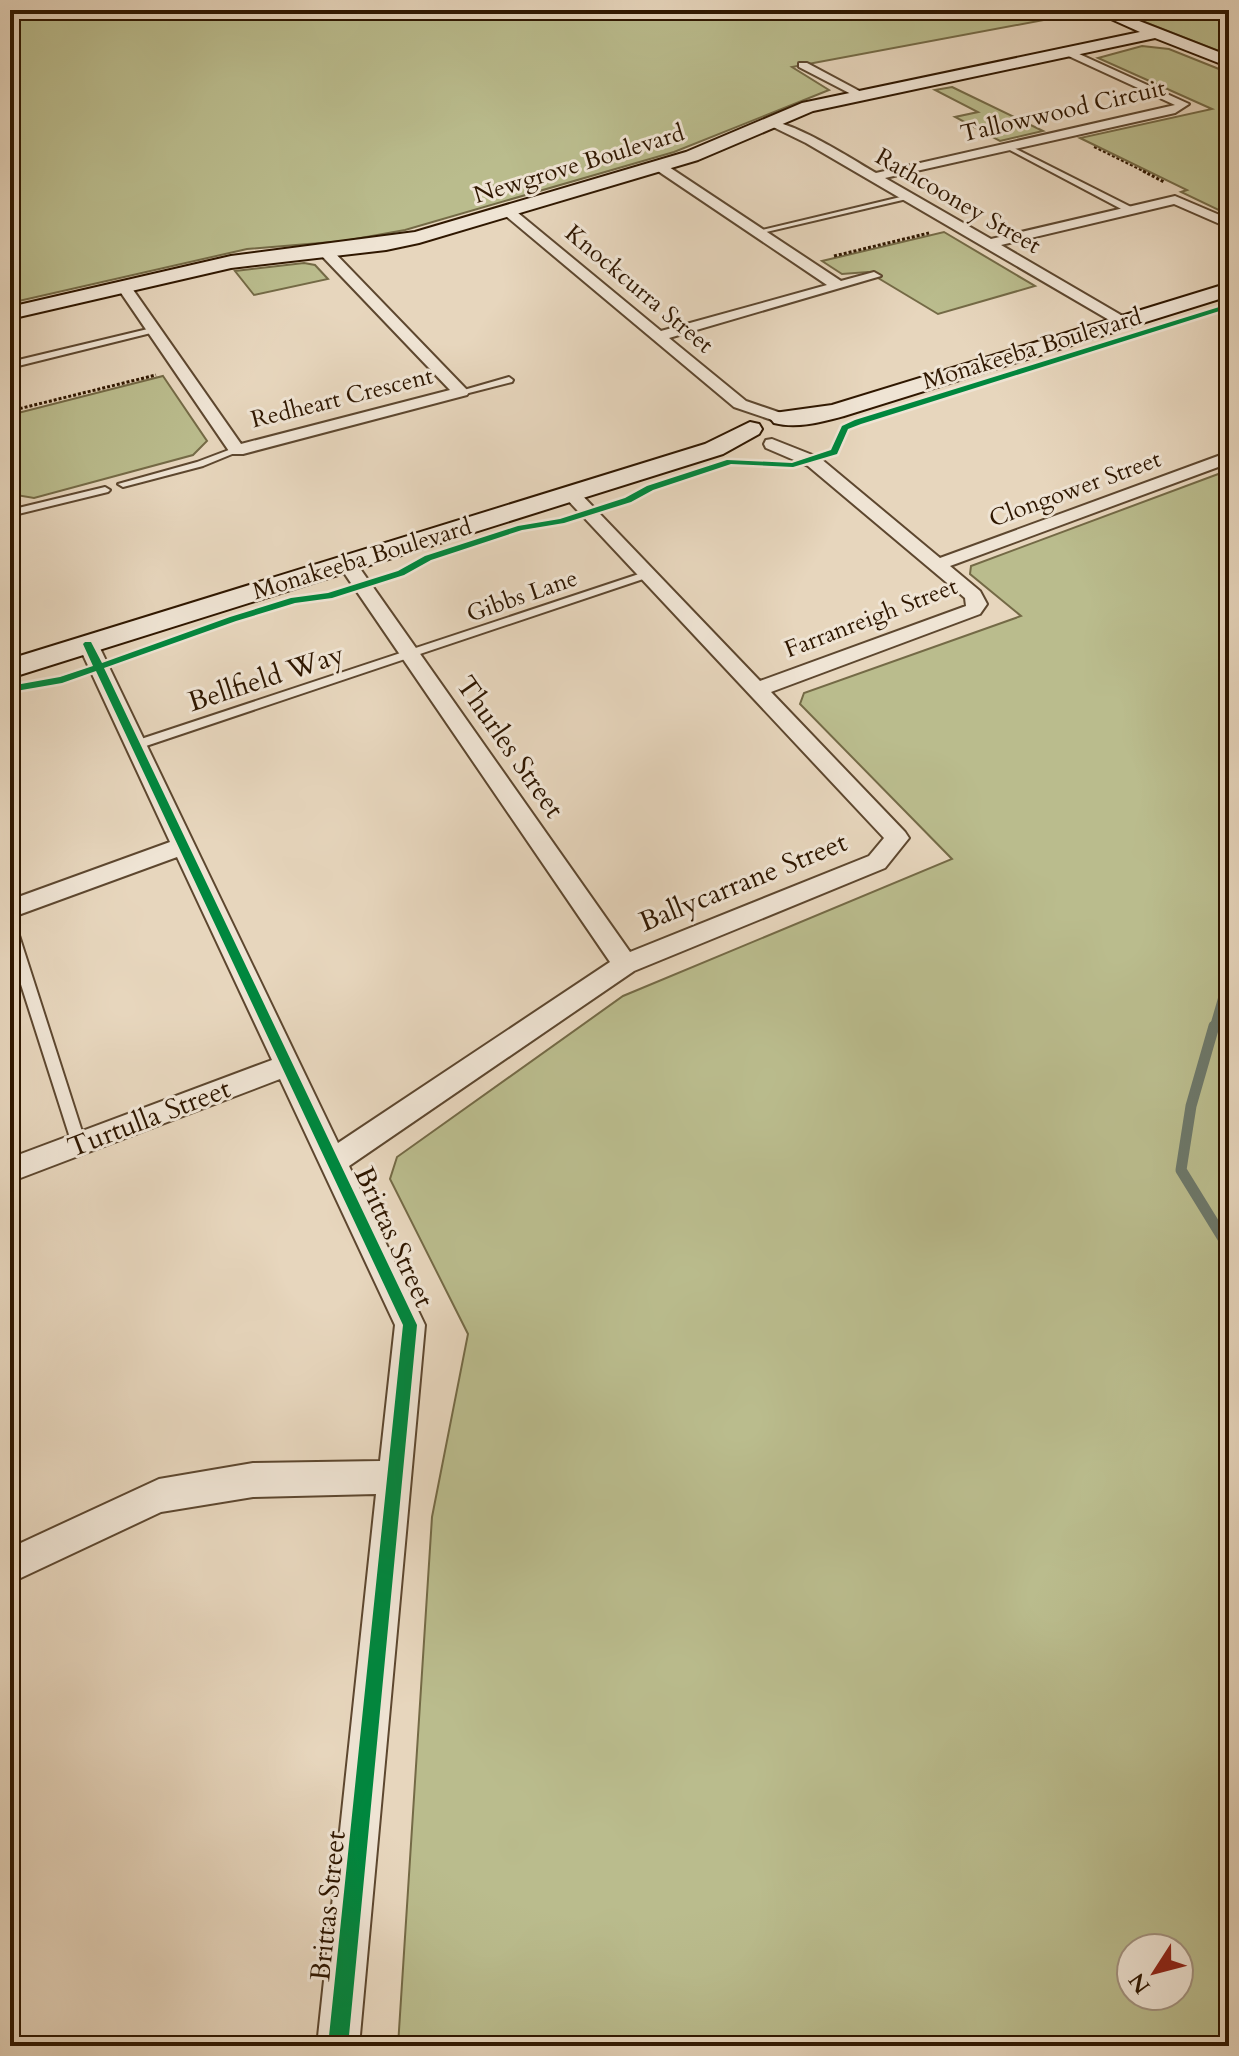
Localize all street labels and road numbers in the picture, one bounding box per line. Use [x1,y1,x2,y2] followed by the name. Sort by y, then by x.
[957,71,1169,151] street label: Tallowwood Circuit
[470,116,689,212] street label: Newgrove Boulevard
[869,140,1047,262] street label: Rathcooney Street
[558,217,721,361] street label: Knockcurra Street
[918,300,1146,398] street label: Monakeeba Boulevard
[247,359,437,437] street label: Redheart Crescent
[985,442,1166,535] street label: Clongower Street
[248,510,476,608] street label: Monakeeba Boulevard
[462,562,582,630] street label: Gibbs Lane
[780,570,963,666] street label: Farranreigh Street
[183,635,349,721] street label: Bellfield Way
[447,668,573,826] street label: Thurles Street
[633,823,853,941] street label: Ballycarrane Street
[62,1069,236,1166] street label: Turtulla Street
[345,1160,443,1314] street label: Brittas Street
[301,1829,355,1983] street label: Brittas Street

